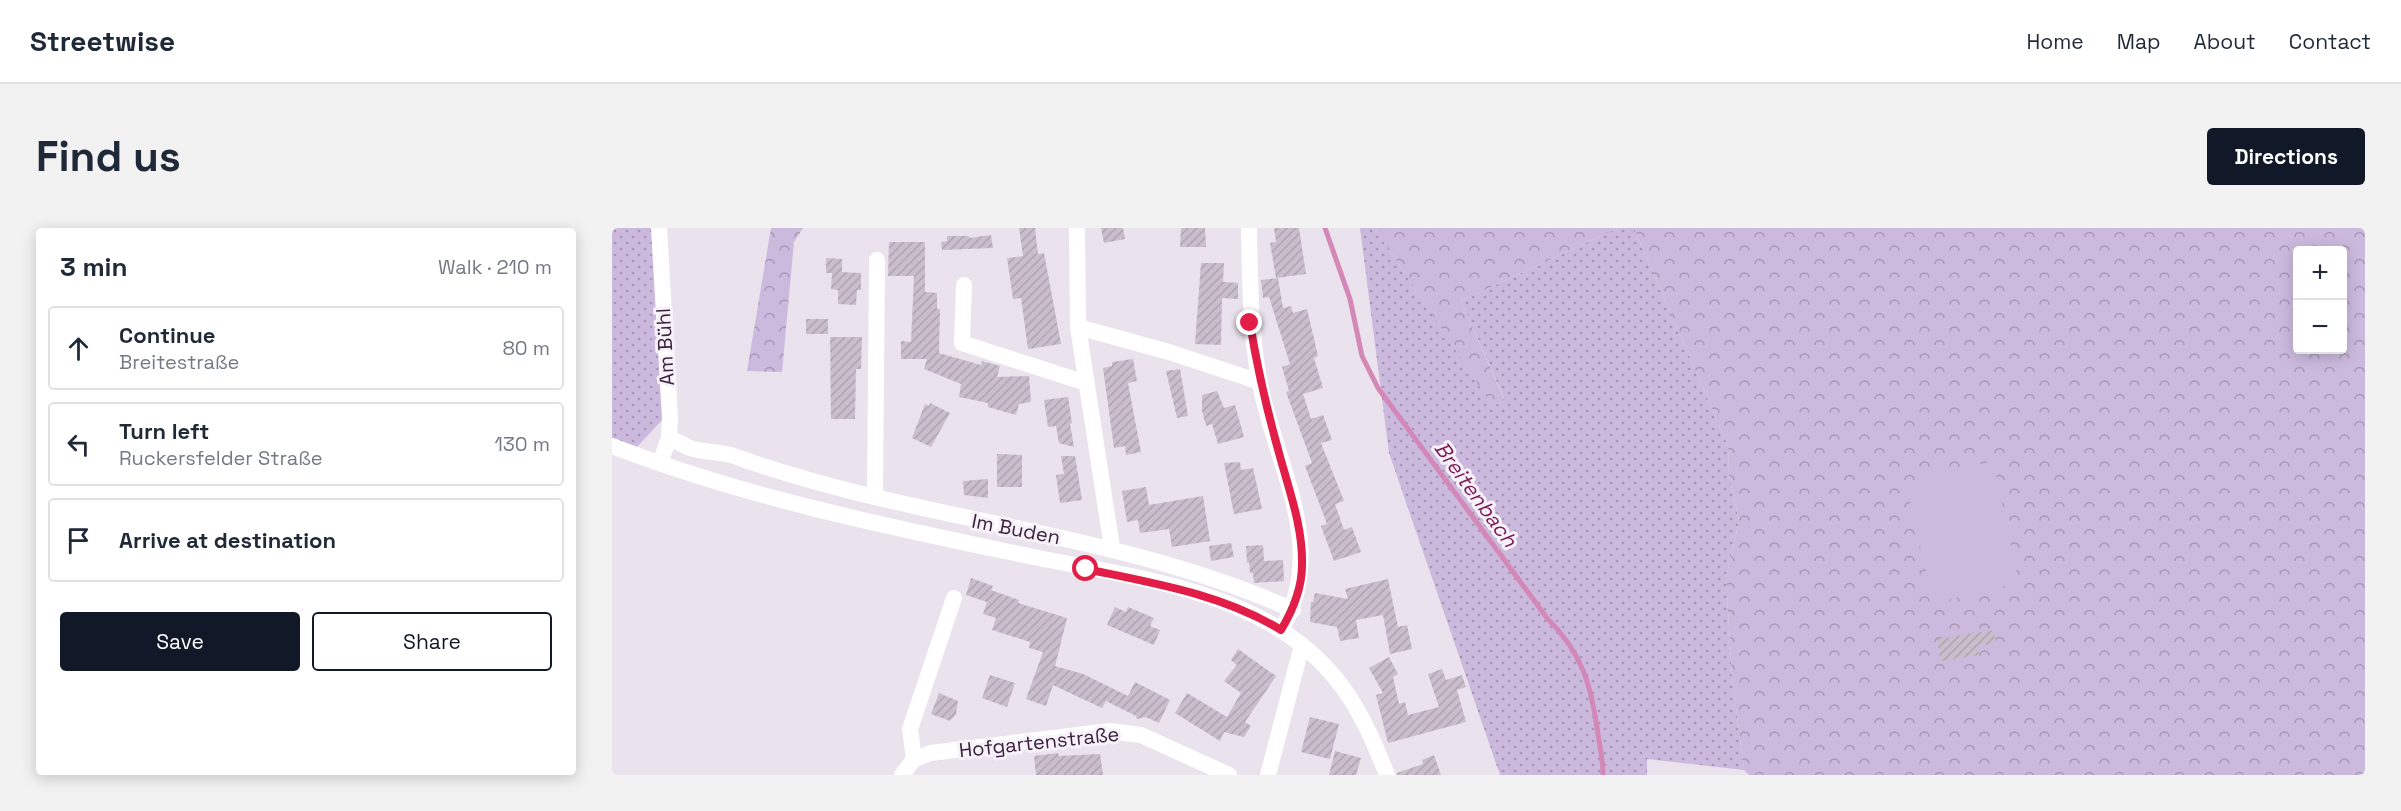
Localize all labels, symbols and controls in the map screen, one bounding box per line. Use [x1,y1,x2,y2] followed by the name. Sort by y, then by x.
[30,23,175,59] text: Streetwise
[2026,28,2084,55] text: Home
[2117,28,2161,55] text: Map
[2194,28,2256,55] text: About
[2289,28,2371,55] text: Contact
[2207,128,2365,185] button: Directions
[36,130,181,183] text: Find us
[2293,246,2347,354] map controls
[2293,246,2347,300] button: +
[60,250,128,284] text: 3 min
[438,254,552,280] text: Walk · 210 m
[2293,300,2347,354] button: −
[650,308,680,386] street label: Am Bühl
[1236,309,1262,335] route end
[119,321,215,349] text: Continue
[62,332,95,365] icon: ahead
[502,335,550,361] text: 80 m
[119,349,239,375] text: Breitestraße
[119,417,209,445] text: Turn left
[62,428,95,461] icon: left
[494,431,550,457] text: 130 m
[1429,436,1524,553] water label: Breitenbach
[119,445,323,471] text: Ruckersfelder Straße
[970,508,1062,550] street label: Im Buden
[62,524,95,557] icon: arrive
[119,526,336,554] text: Arrive at destination
[1072,555,1098,581] route start
[60,612,300,671] button: Save
[312,612,552,671] button: Share
[958,721,1120,763] street label: Hofgartenstraße

